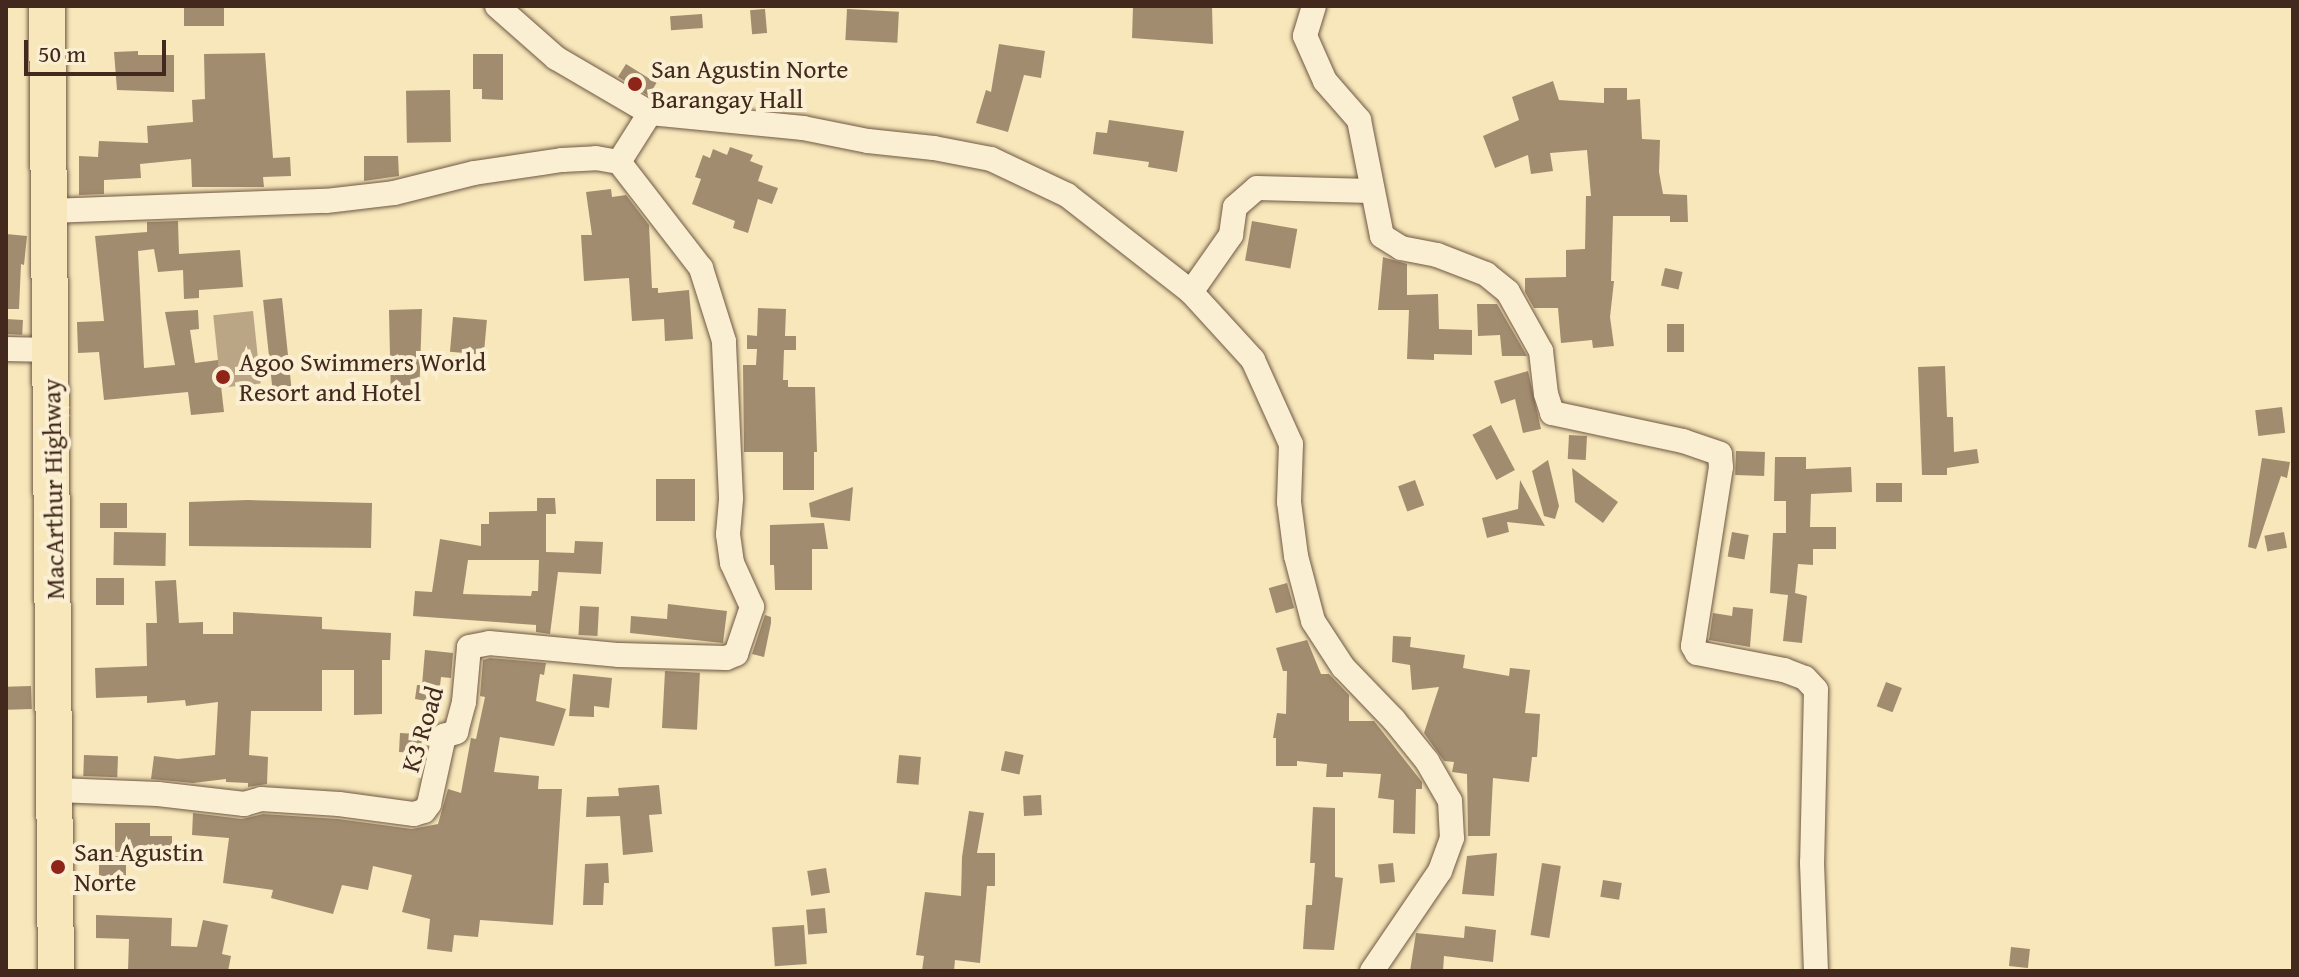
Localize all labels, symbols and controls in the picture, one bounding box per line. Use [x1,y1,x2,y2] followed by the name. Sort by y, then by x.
[28,24,170,74] scale bar
[38,36,86,71] text: 50 m
[651,53,849,114] place label: San Agustin Norte Barangay Hall
[626,75,644,93] marker: San Agustin Norte Barangay Hall
[239,346,486,408] place label: Agoo Swimmers World Resort and Hotel
[214,368,232,386] marker: Agoo Swimmers World Resort and Hotel
[35,378,71,600] street label: MacArthur Highway
[394,682,450,776] street label: K3 Road
[74,836,203,898] place label: San Agustin Norte
[49,858,67,876] marker: San Agustin Norte

